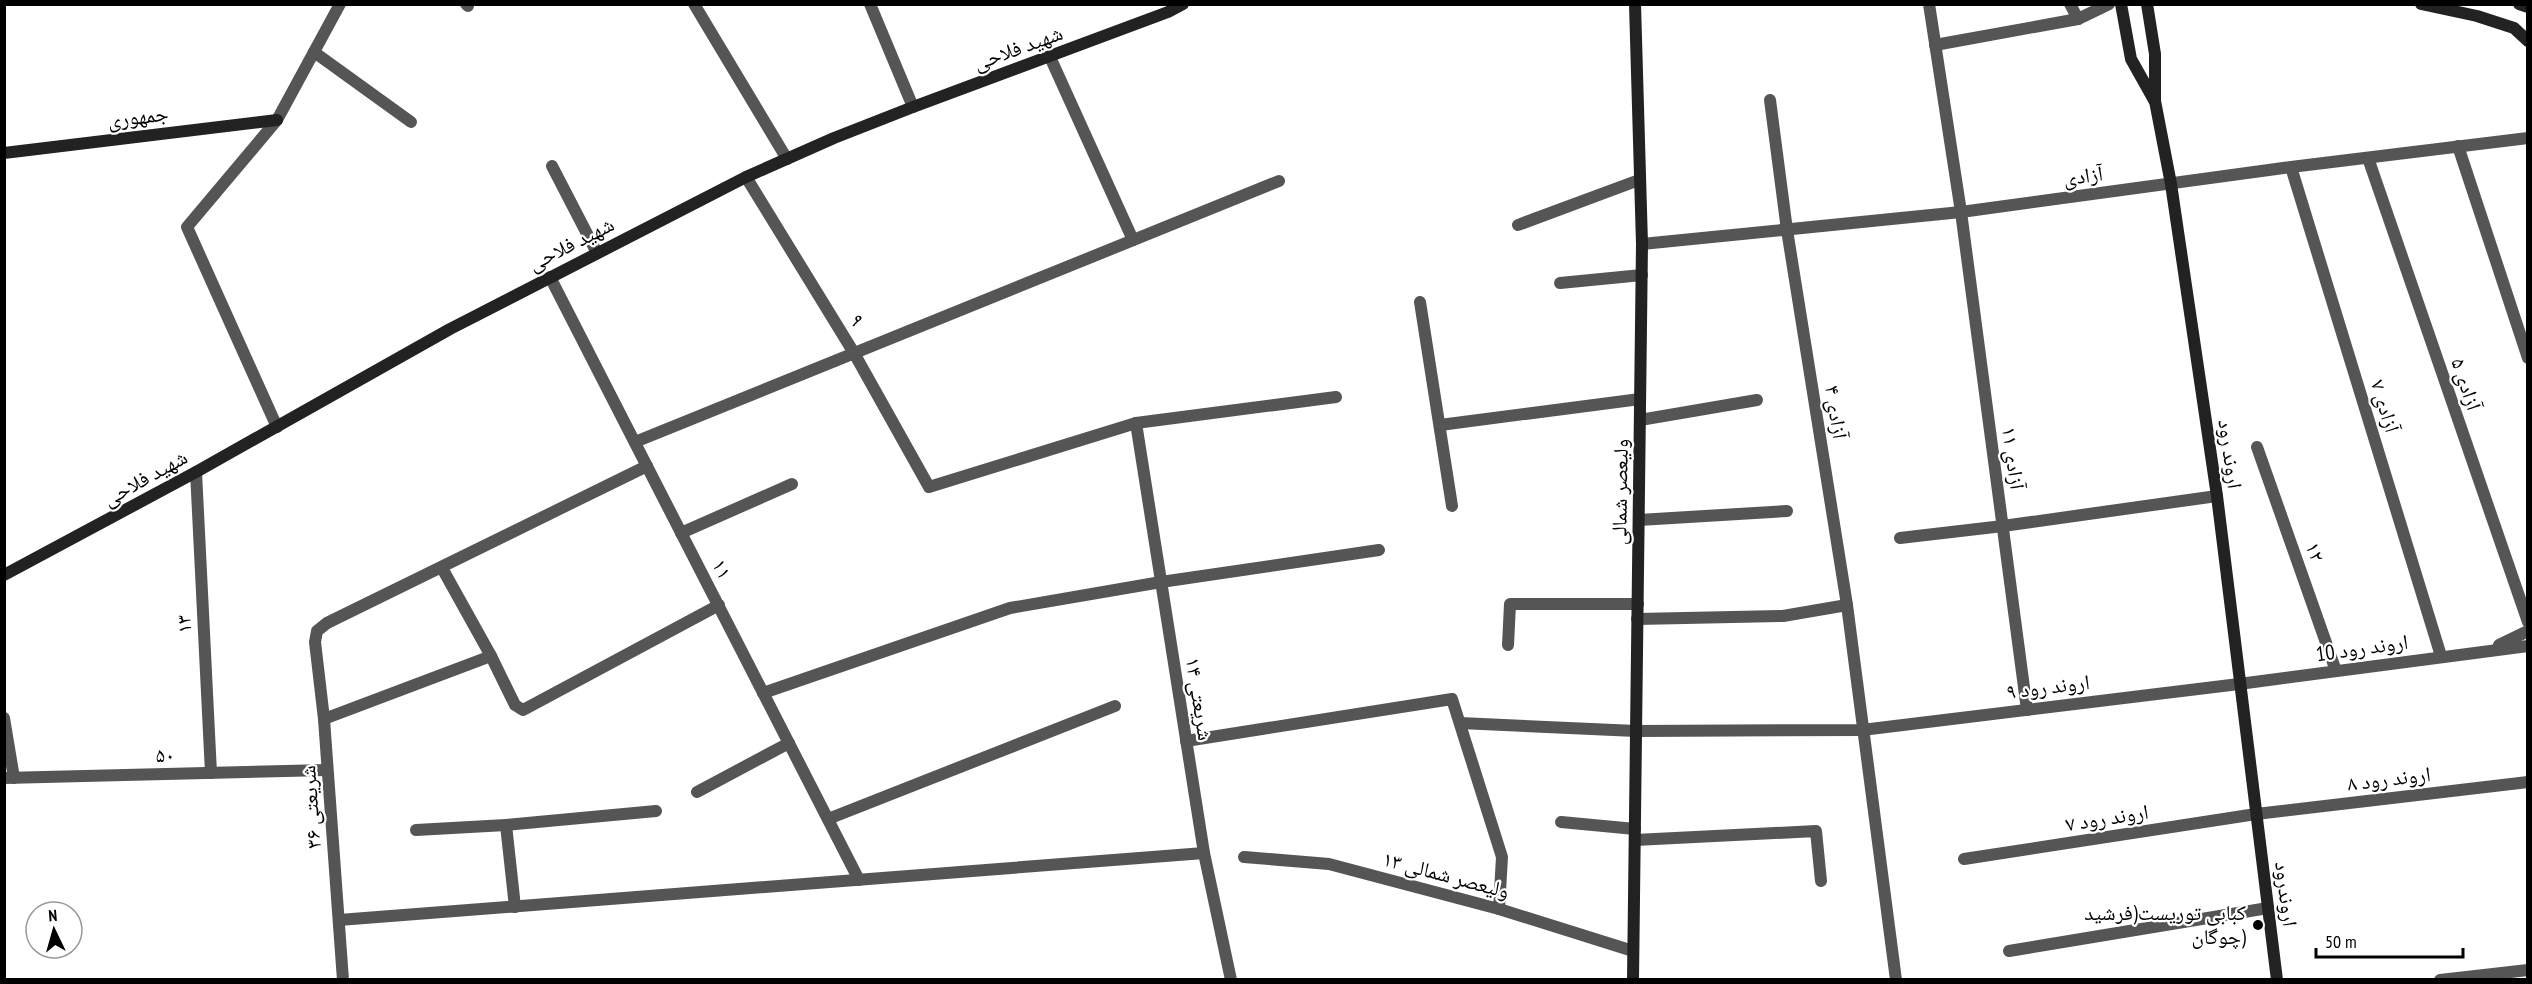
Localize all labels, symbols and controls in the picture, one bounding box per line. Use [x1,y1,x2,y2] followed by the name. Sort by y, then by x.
[969,19,1066,76] street label: شهید فلاحی
[106,99,170,134] street label: جمهوری
[2061,159,2105,192] street label: آزادی
[523,210,618,277] street label: شهید فلاحی
[843,309,871,331] street label: ۹
[2445,354,2488,414] street label: آزادی ۵
[2365,376,2406,436] street label: آزادی ۷
[1819,383,1854,441] street label: آزادی ۴
[2212,418,2249,490] street label: اروند رود
[1996,425,2031,492] street label: آزادی ۱۱
[1605,439,1634,545] street label: ولیعصر شمالی
[97,443,192,512] street label: شهید فلاحی
[2300,539,2331,565] street label: ۱۲
[706,554,739,583] street label: ۱۱
[170,614,197,634] street label: ۱۳
[2314,628,2410,667] street label: اروند رود 10
[1180,656,1219,742] street label: شریعتی ۱۴
[2005,668,2091,705] street label: اروند رود ۹
[155,741,175,768] street label: ۵۰
[2346,760,2432,797] street label: اروند رود ۸
[294,764,327,850] street label: شریعتی ۳۶
[2064,798,2150,837] street label: اروند رود ۷
[1380,845,1512,904] street label: ولیعصر شمالی ۱۳
[2269,860,2304,928] street label: اروندرود
[2084,899,2246,950] place label: کبابی توریست(فرشید چوگان)
[24,900,84,960] north arrow
[48,905,58,925] text: N
[2251,918,2265,932] marker: کبابی توریست(فرشید چوگان)
[2316,921,2463,959] scale bar
[2325,930,2357,953] text: 50 m

